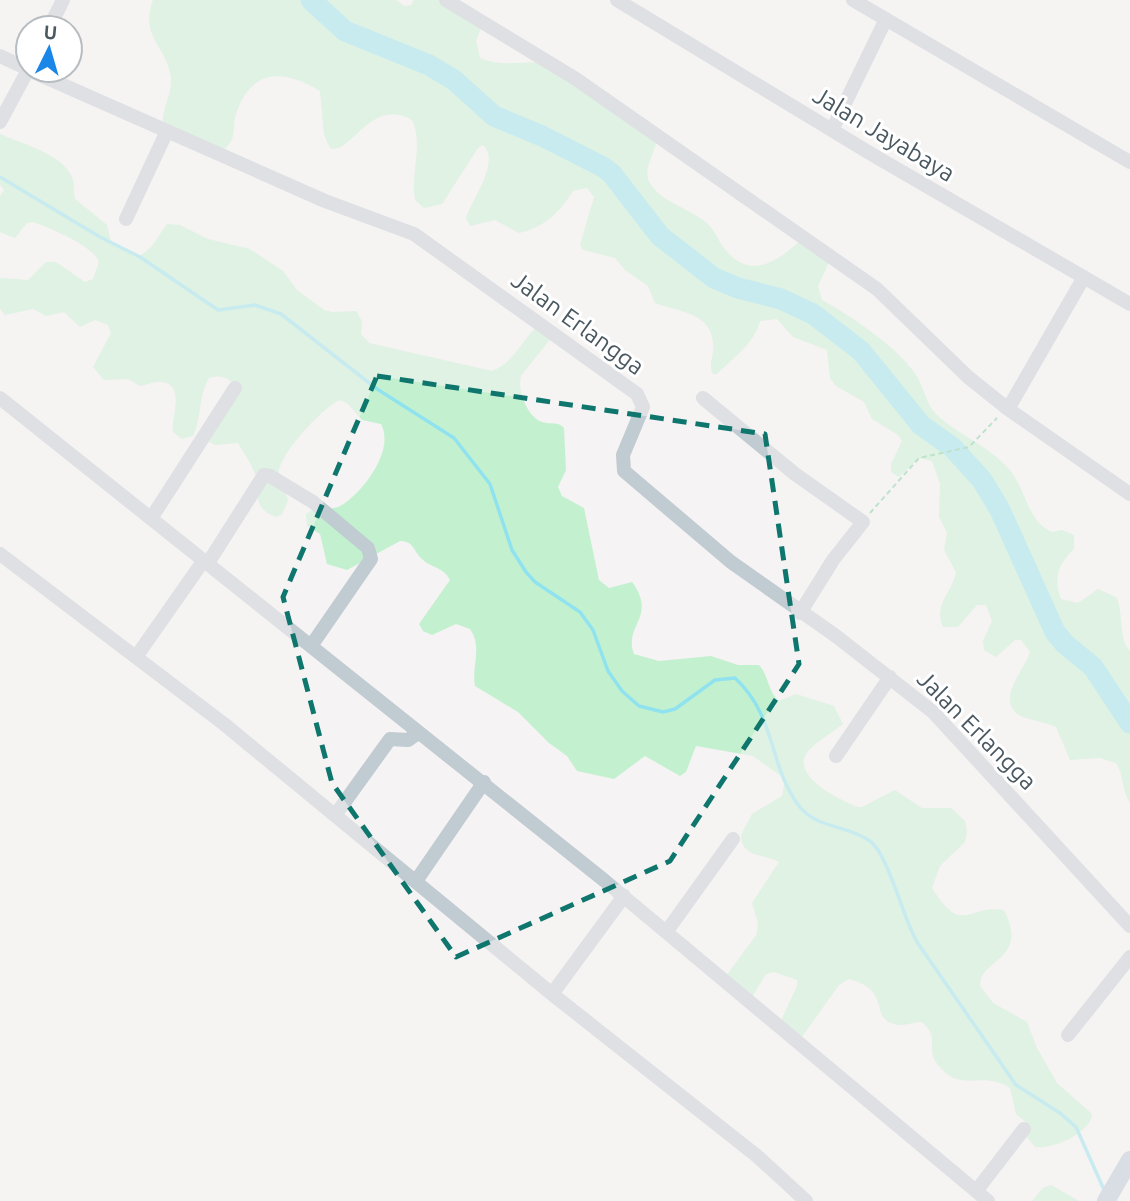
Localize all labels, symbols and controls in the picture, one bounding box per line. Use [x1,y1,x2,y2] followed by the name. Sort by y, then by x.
[14,14,84,84] north arrow
[43,21,58,44] text: U
[808,81,960,187] street label: Jalan Jayabaya
[507,266,649,380] street label: Jalan Erlangga
[912,665,1042,795] street label: Jalan Erlangga

